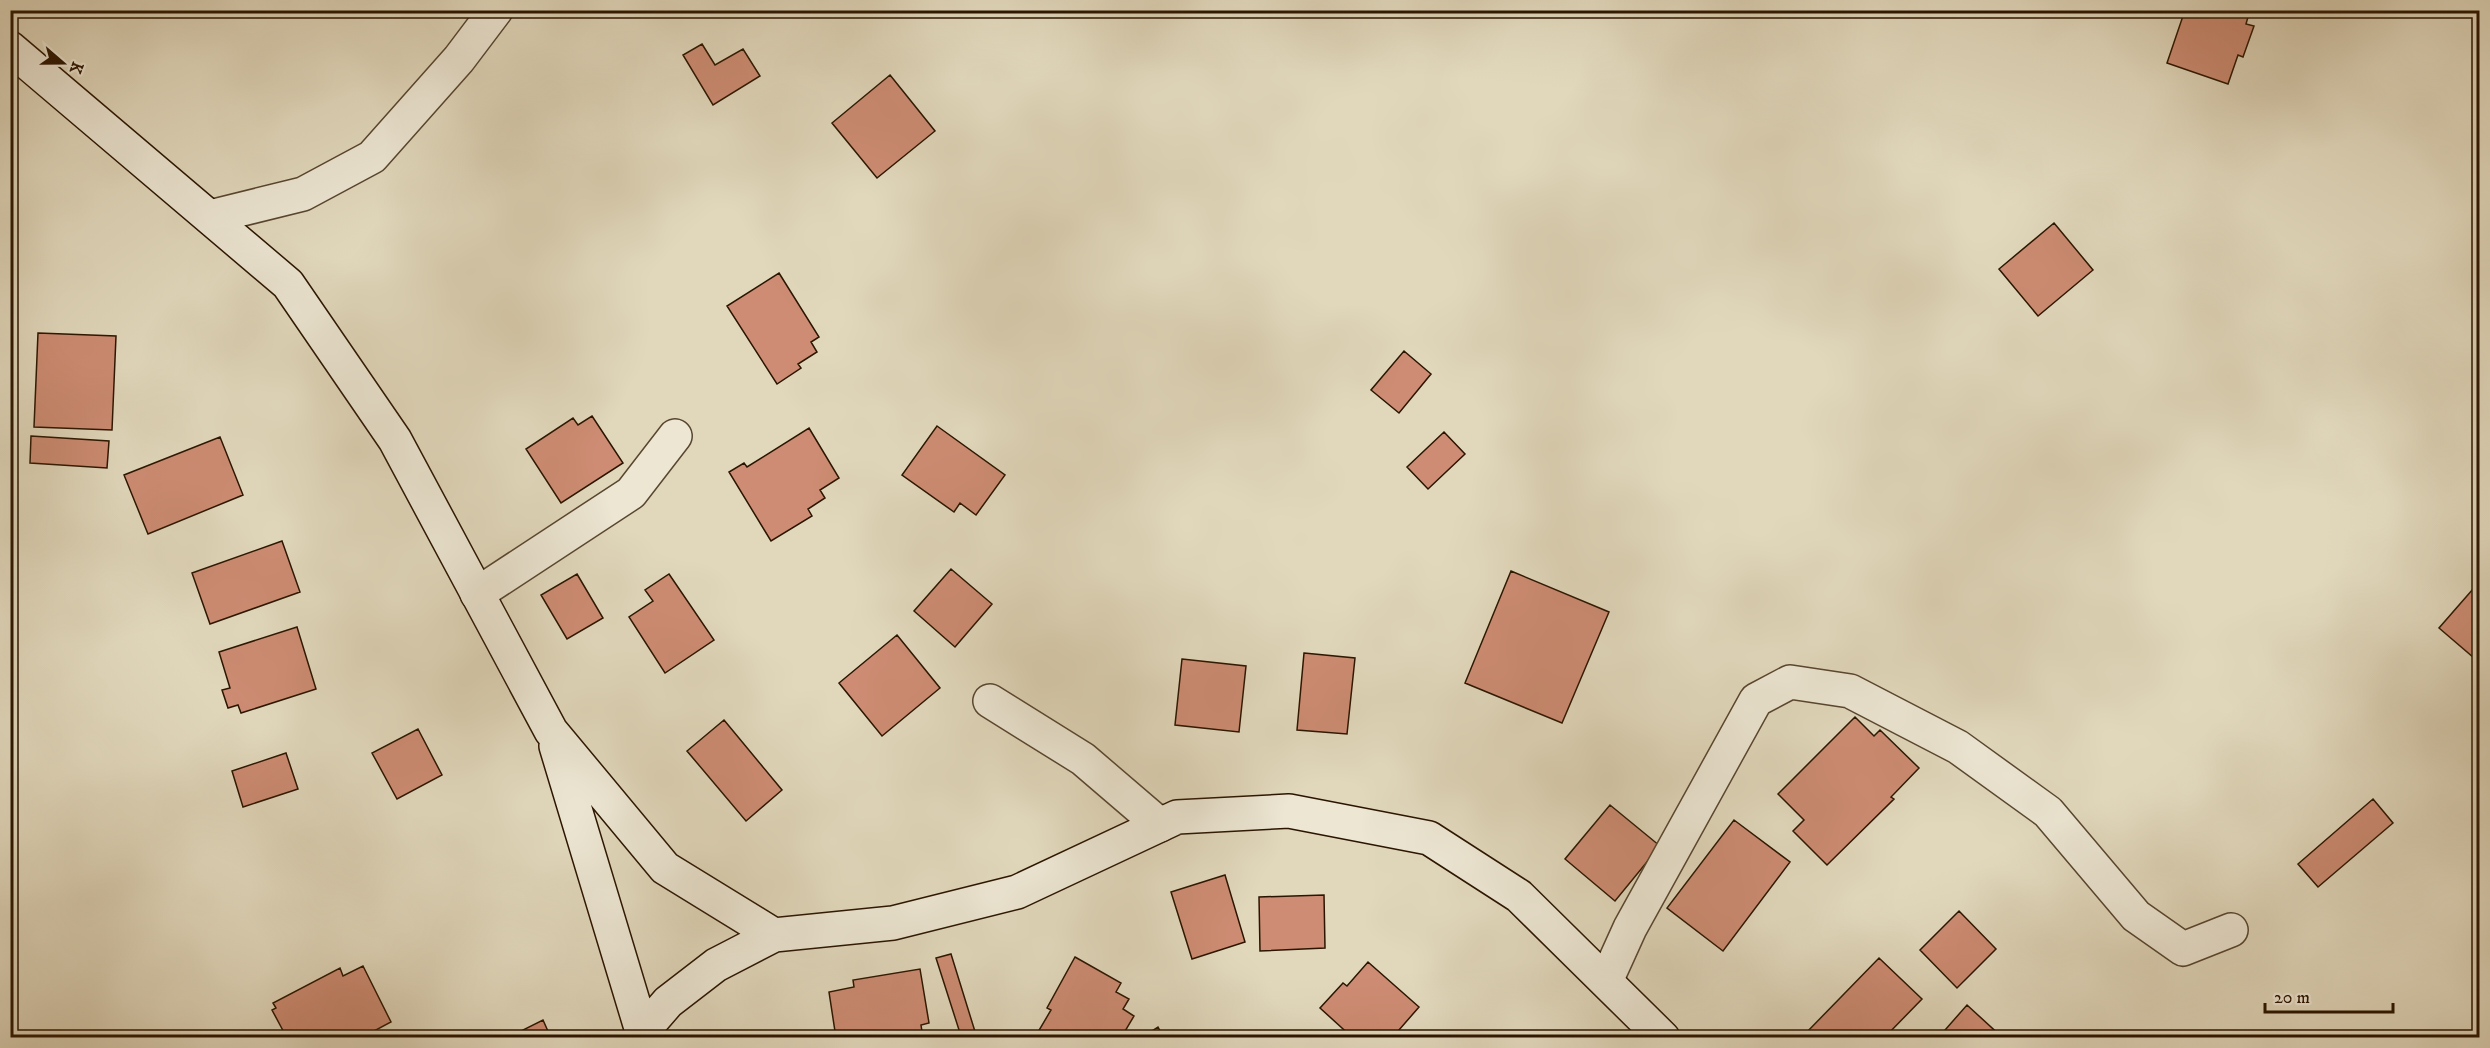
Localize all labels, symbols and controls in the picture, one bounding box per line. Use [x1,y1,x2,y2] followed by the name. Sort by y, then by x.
[33,33,93,93] north arrow
[65,59,87,77] text: K
[2265,976,2392,1014] scale bar
[2274,987,2310,1009] text: 20 m

